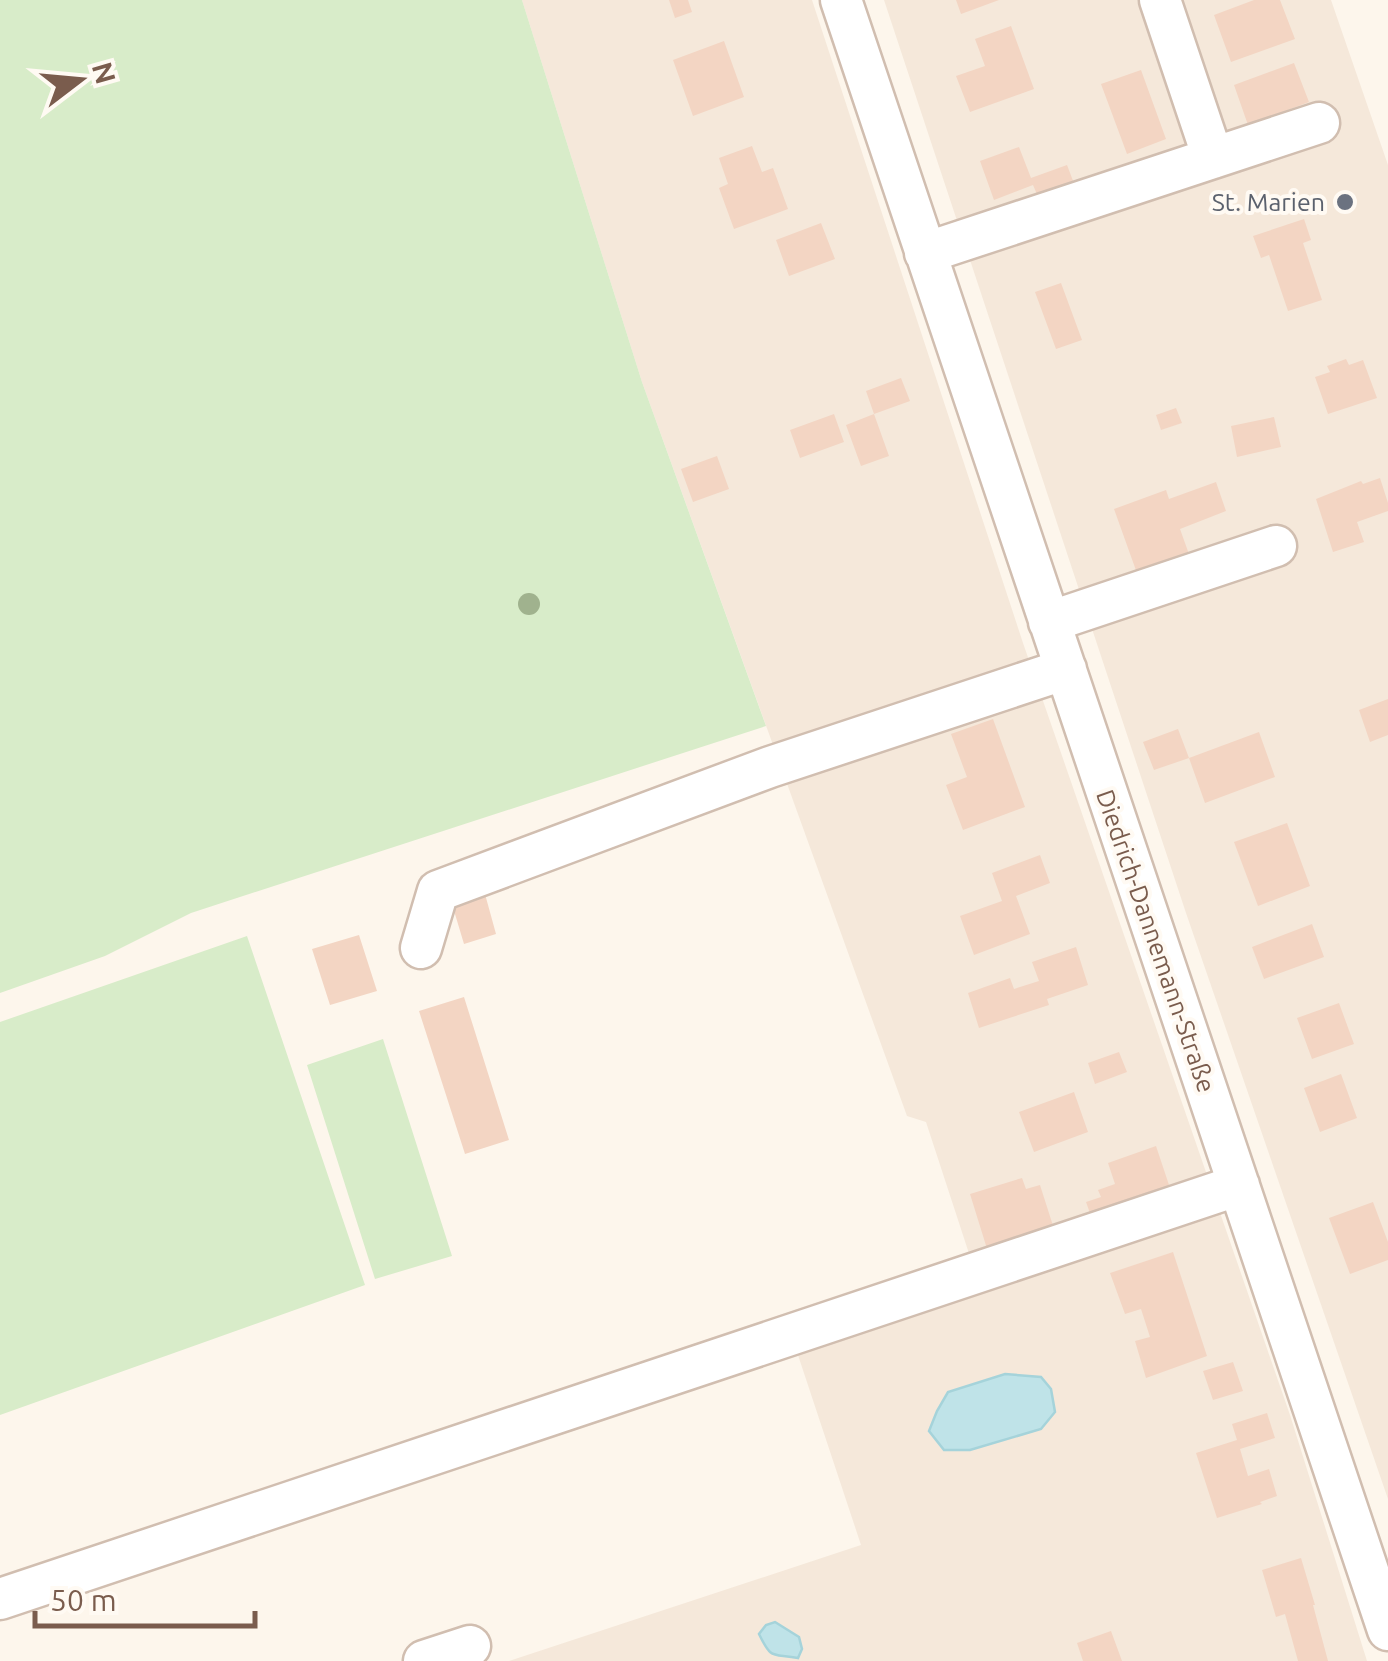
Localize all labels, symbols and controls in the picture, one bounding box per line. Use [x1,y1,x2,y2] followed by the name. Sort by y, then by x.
[30,30,130,130] north arrow
[87,59,122,87] text: N
[1212,188,1325,216] place label: St. Marien
[1334,191,1356,213] marker: St. Marien
[1091,786,1221,1096] street label: Diedrich-Dannemann-Straße
[35,1566,255,1628] scale bar
[50,1583,117,1617] text: 50 m

